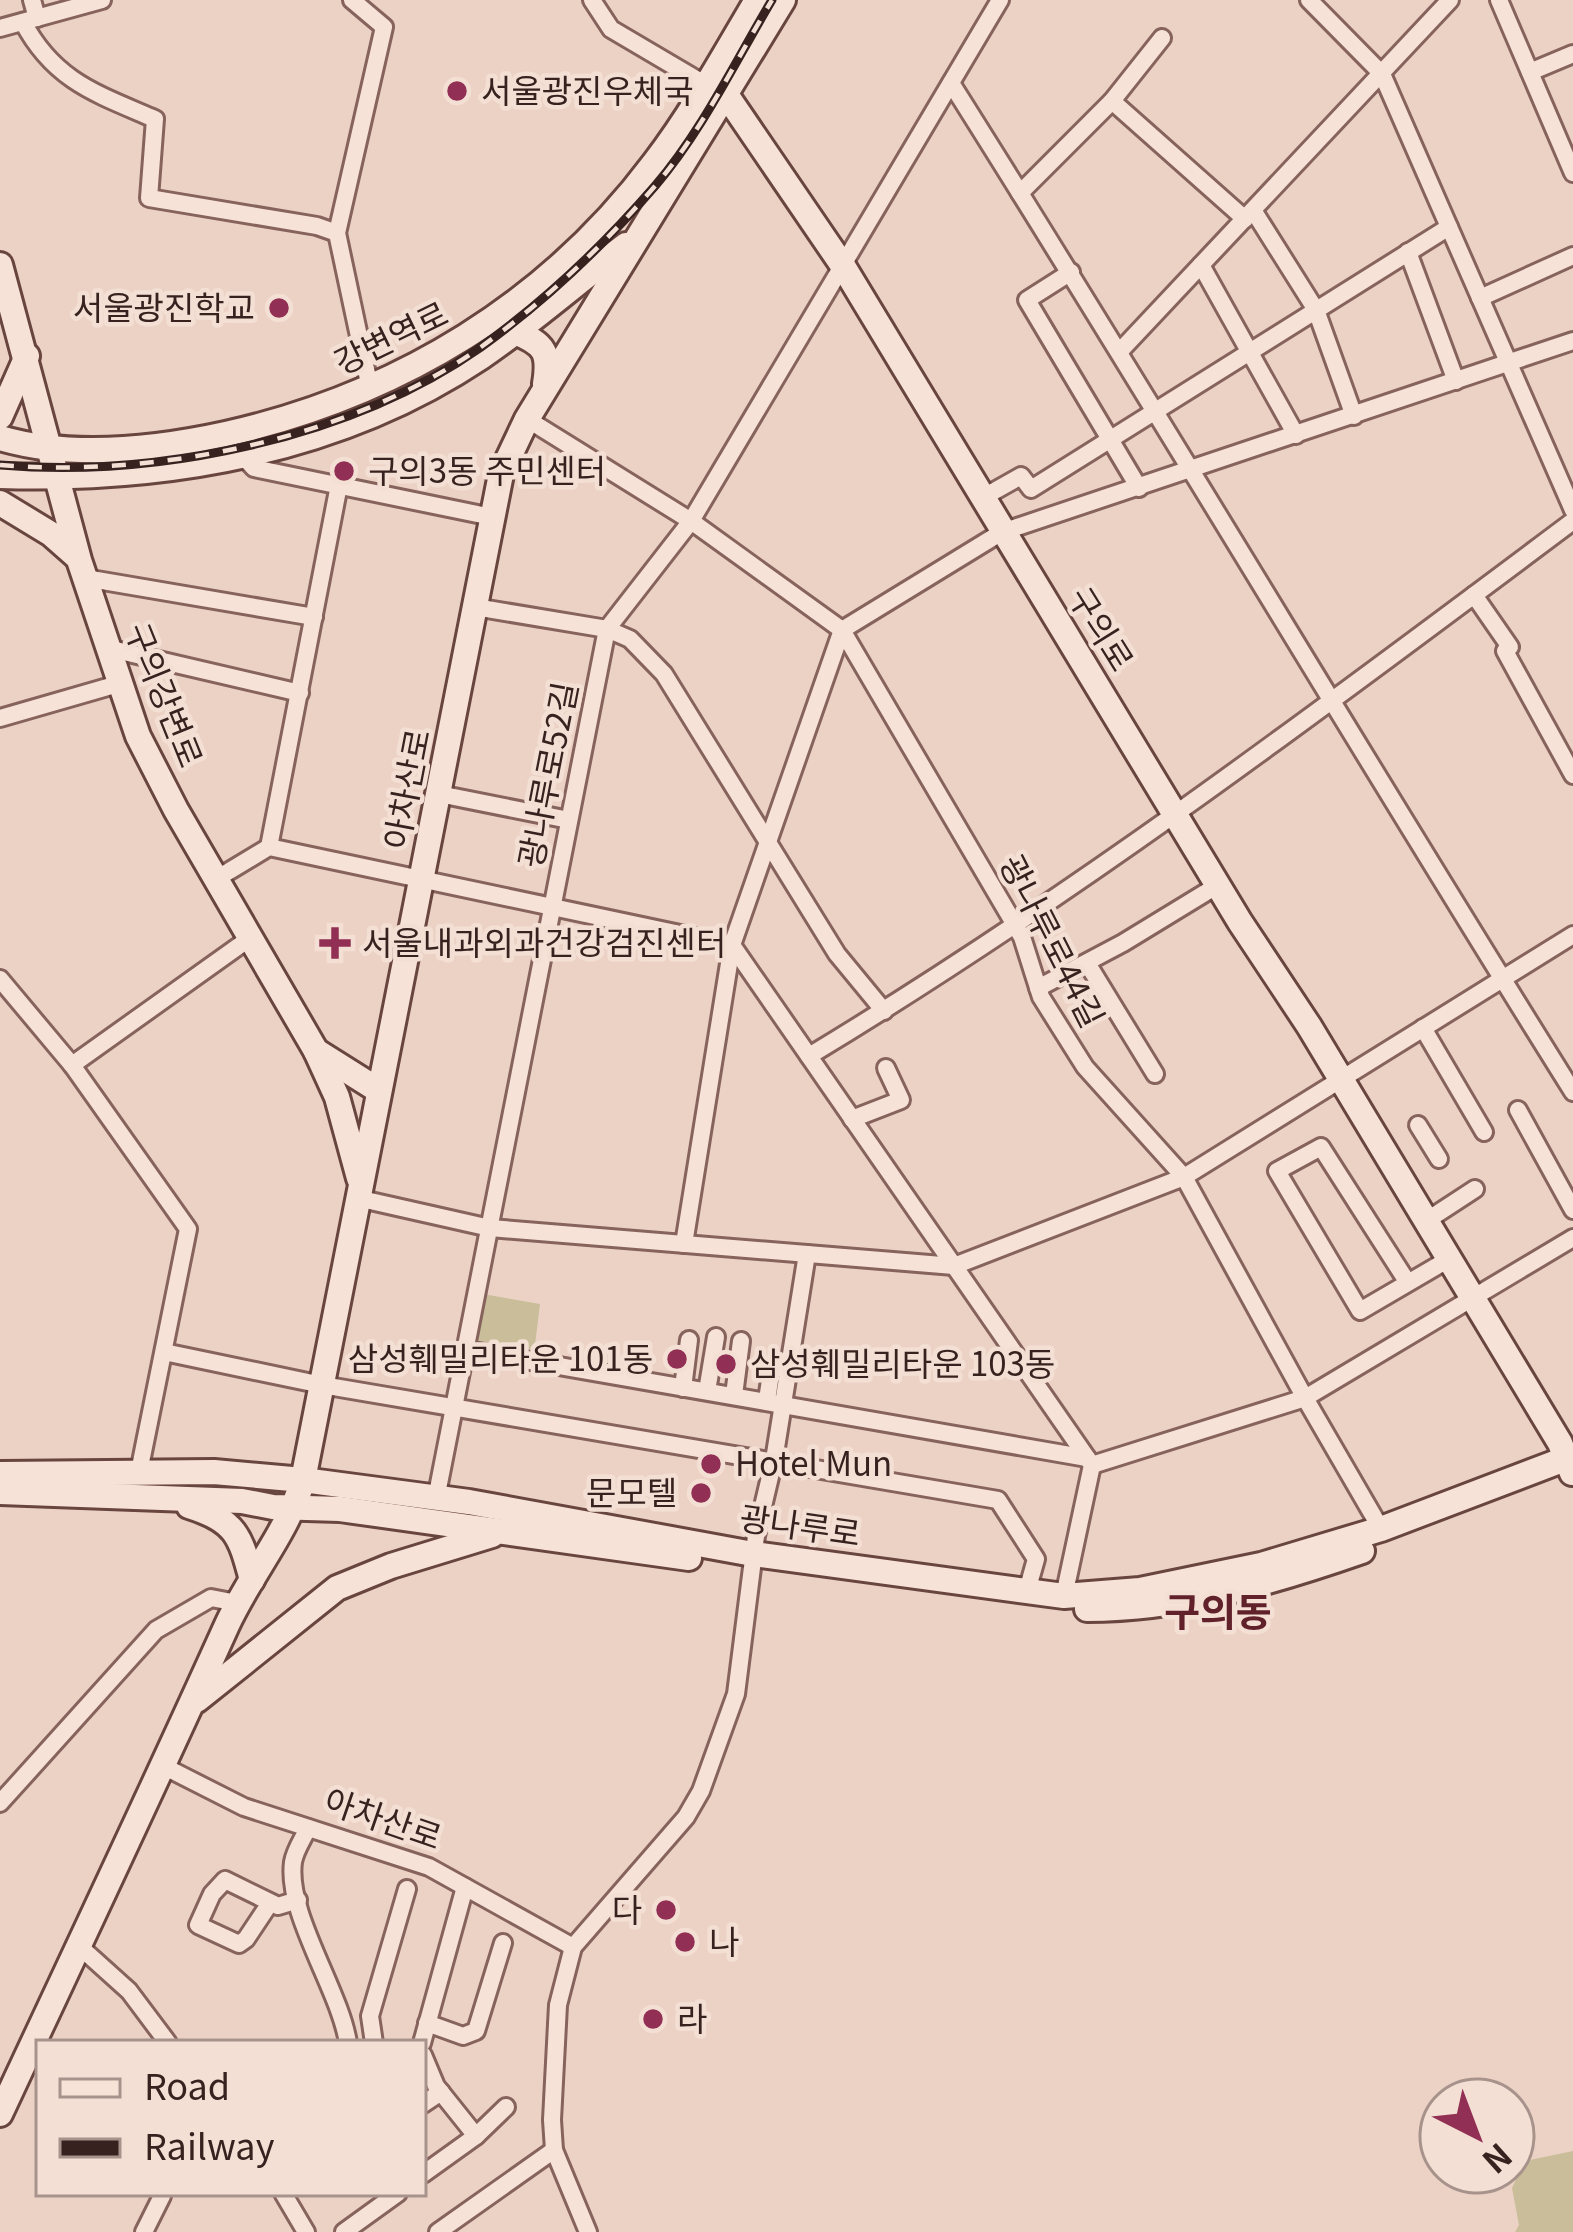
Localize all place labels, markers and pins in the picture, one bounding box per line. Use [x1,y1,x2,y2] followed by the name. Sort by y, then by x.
[481,65,694,113] place label: 서울광진우체국
[444,78,470,104] marker: 서울광진우체국
[73,282,255,330] place label: 서울광진학교
[266,295,292,321] marker: 서울광진학교
[368,445,606,493] place label: 구의3동 주민센터
[331,458,357,484] marker: 구의3동 주민센터
[362,917,726,965] place label: 서울내과외과건강검진센터
[319,927,351,959] marker: 서울내과외과건강검진센터
[348,1333,653,1381] place label: 삼성훼밀리타운 101동
[750,1338,1055,1386] place label: 삼성훼밀리타운 103동
[664,1346,690,1372] marker: 삼성훼밀리타운 101동
[713,1351,739,1377] marker: 삼성훼밀리타운 103동
[735,1438,892,1486] place label: Hotel Mun
[698,1451,724,1477] marker: Hotel Mun
[586,1467,677,1515] place label: 문모텔
[688,1480,714,1506] marker: 문모텔
[612,1884,642,1932] place label: 다
[653,1897,679,1923] marker: 다
[709,1916,739,1964] place label: 나
[672,1929,698,1955] marker: 나
[677,1993,707,2041] place label: 라
[640,2006,666,2032] marker: 라

